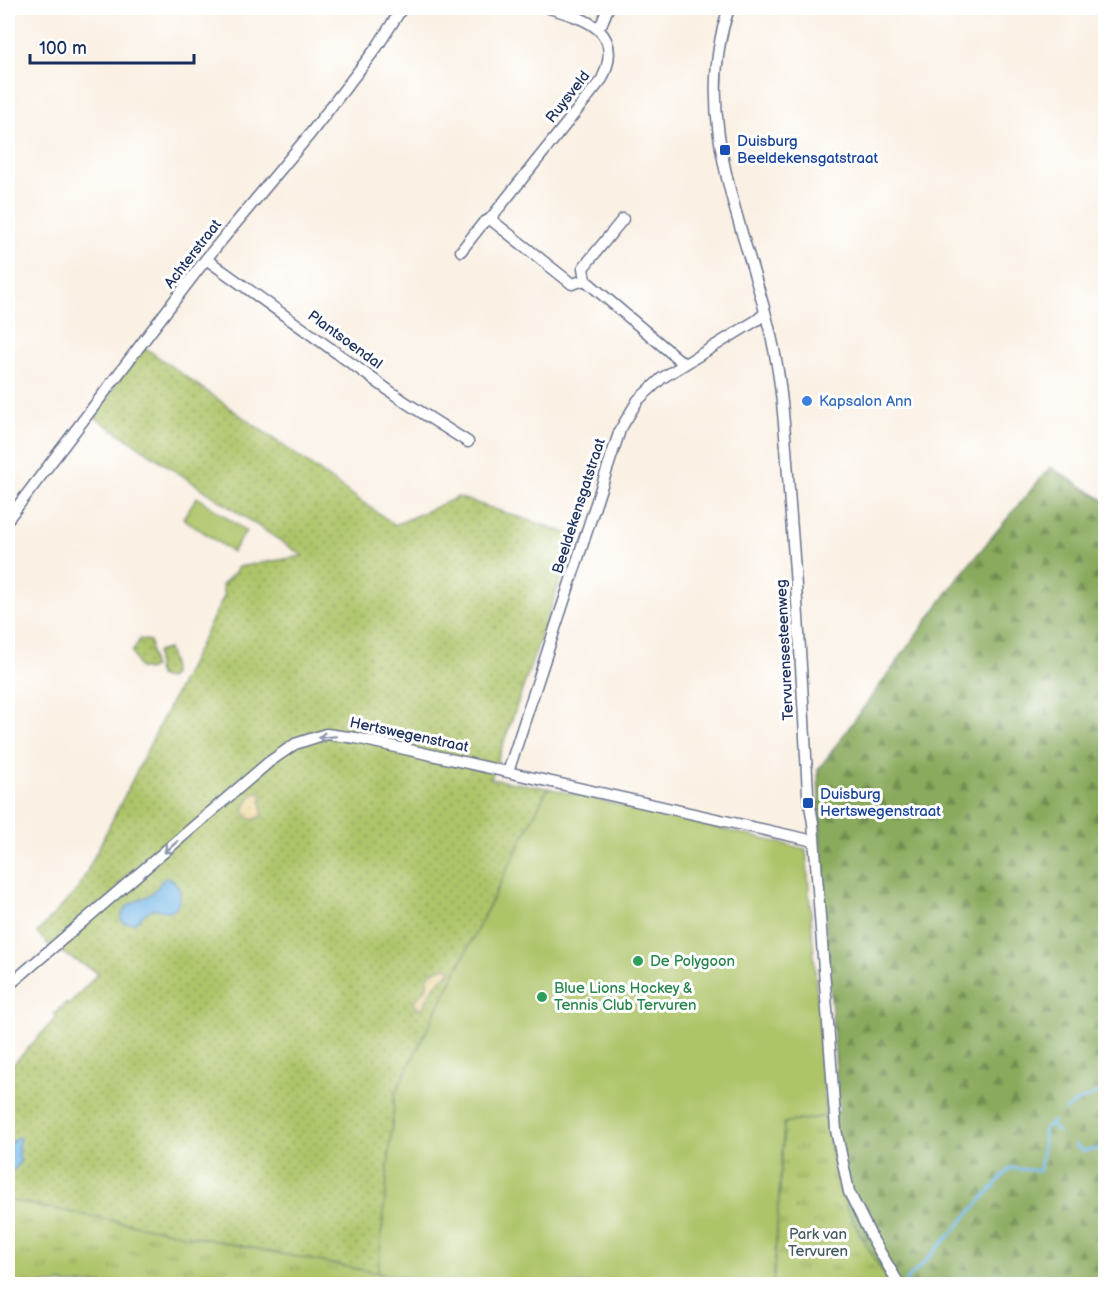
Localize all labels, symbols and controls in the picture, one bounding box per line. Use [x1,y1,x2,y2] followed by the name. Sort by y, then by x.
[30,27,194,65] scale bar
[39,38,87,59] text: 100 m
[542,67,594,127] street label: Ruysveld
[737,132,878,168] place label: Duisburg Beeldekensgatstraat
[718,143,732,157] marker: Duisburg Beeldekensgatstraat
[160,215,226,292] street label: Achterstraat
[304,307,386,373] street label: Plantsoendal
[819,392,912,411] place label: Kapsalon Ann
[800,394,814,408] marker: Kapsalon Ann
[548,436,610,576] street label: Beeldekensgatstraat
[772,579,798,721] street label: Tervurensesteenweg
[348,713,470,757] street label: Hertswegenstraat
[318,731,337,742] one-way arrow
[820,785,941,821] place label: Duisburg Hertswegenstraat
[801,796,815,810] marker: Duisburg Hertswegenstraat
[164,840,179,854] one-way arrow
[650,952,735,971] place label: De Polygoon
[631,954,645,968] marker: De Polygoon
[554,979,696,1015] place label: Blue Lions Hockey & Tennis Club Tervuren
[535,990,549,1004] marker: Blue Lions Hockey & Tennis Club Tervuren
[788,1225,848,1261] park label: Park van Tervuren

